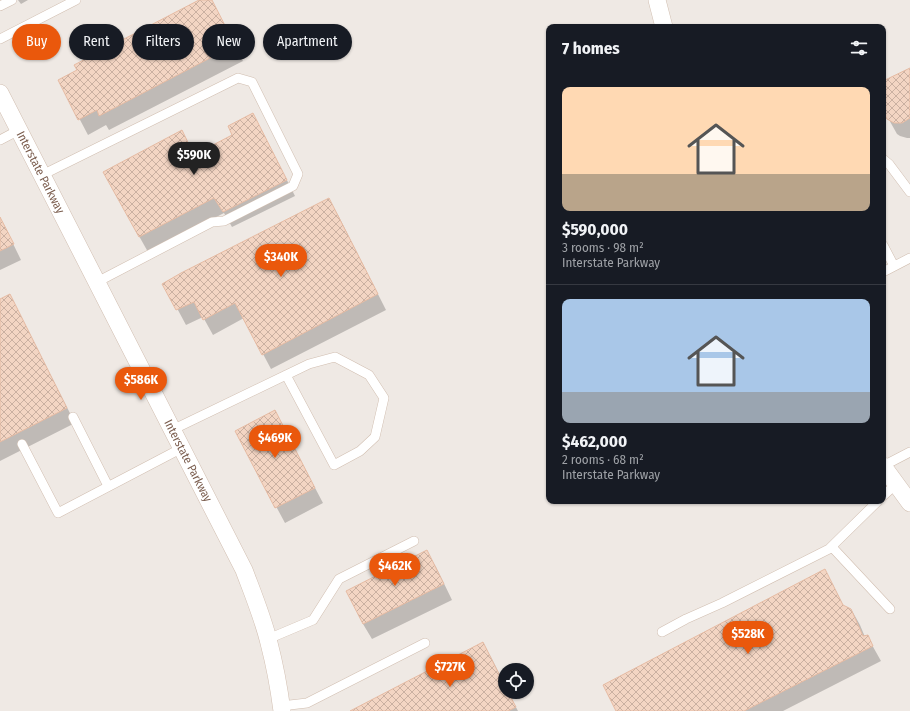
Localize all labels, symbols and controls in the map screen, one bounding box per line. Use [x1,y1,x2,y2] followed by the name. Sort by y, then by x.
[12,24,61,60] chip: Buy
[69,24,124,60] chip: Rent
[132,24,194,60] chip: Filters
[202,24,255,60] chip: New
[263,24,352,60] chip: Apartment
[848,37,870,59] icon: filters
[562,38,620,59] text: 7 homes
[680,113,752,185] icon: home
[14,129,68,216] street label: Interstate Parkway
[166,142,222,176] pin: $590K
[177,147,211,162] text: $590K
[562,219,628,240] text: $590,000
[562,240,644,255] text: 3 rooms · 98 m²
[253,244,309,278] pin: $340K
[264,249,298,264] text: $340K
[562,255,660,270] text: Interstate Parkway
[680,325,752,397] icon: home
[113,367,169,401] pin: $586K
[124,372,158,387] text: $586K
[161,417,215,505] street label: Interstate Parkway
[247,425,303,459] pin: $469K
[258,430,292,445] text: $469K
[562,431,627,452] text: $462,000
[562,452,644,467] text: 2 rooms · 68 m²
[562,467,660,482] text: Interstate Parkway
[367,553,423,587] pin: $462K
[378,558,412,573] text: $462K
[720,621,776,655] pin: $528K
[731,626,765,641] text: $528K
[422,654,478,688] pin: $727K
[435,659,465,674] text: $727K
[498,663,534,699] map controls
[498,663,534,699] button: locate

